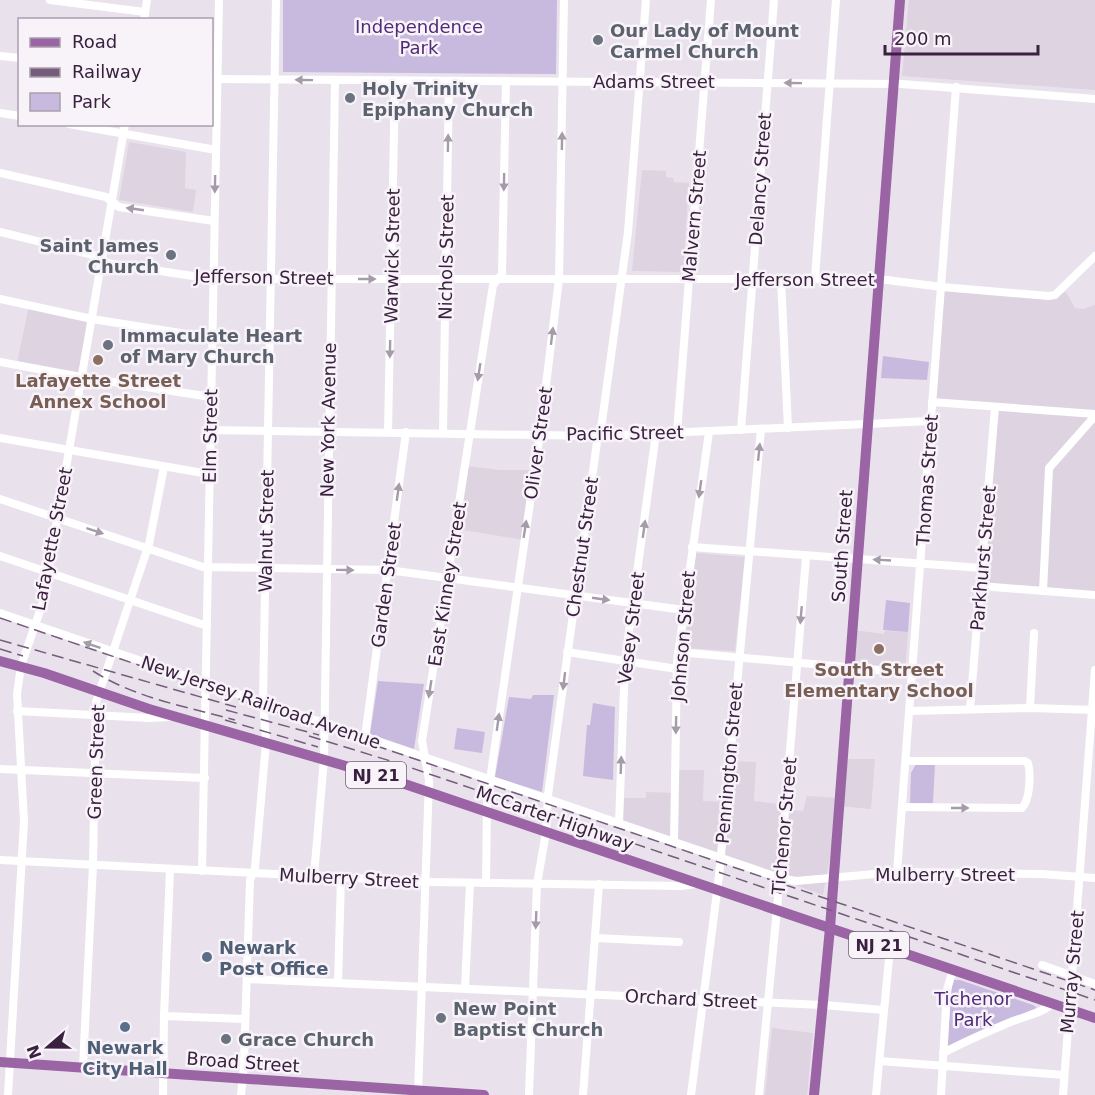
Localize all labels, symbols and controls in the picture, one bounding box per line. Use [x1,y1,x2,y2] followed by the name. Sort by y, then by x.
[355,16,483,58] park label: Independence Park
[18,18,213,126] legend
[885,18,1038,56] scale bar
[610,20,799,62] place label: Our Lady of Mount Carmel Church
[894,28,952,49] text: 200 m
[72,31,117,52] text: Road
[591,33,605,47] marker: Our Lady of Mount Carmel Church
[72,61,142,82] text: Railway
[593,71,715,92] street label: Adams Street
[295,75,314,85] one-way arrow
[362,78,533,120] place label: Holy Trinity Epiphany Church
[784,78,803,88] one-way arrow
[72,91,111,112] text: Park
[343,91,357,105] marker: Holy Trinity Epiphany Church
[745,112,775,246] street label: Delancy Street
[557,132,567,151] one-way arrow
[443,134,453,153] one-way arrow
[678,149,710,283] street label: Malvern Street
[499,172,509,191] one-way arrow
[210,175,220,194] one-way arrow
[380,188,404,324] street label: Warwick Street
[434,194,458,320] street label: Nichols Street
[126,205,145,214] one-way arrow
[40,235,159,277] place label: Saint James Church
[164,248,178,262] marker: Saint James Church
[193,265,334,289] street label: Jefferson Street
[734,269,875,290] street label: Jefferson Street
[358,274,377,284] one-way arrow
[120,325,303,367] place label: Immaculate Heart of Mary Church
[548,326,557,345] one-way arrow
[101,338,115,352] marker: Immaculate Heart of Mary Church
[385,340,395,359] one-way arrow
[316,342,340,498] street label: New York Avenue
[91,353,105,367] marker: Lafayette Street Annex School
[475,363,484,382] one-way arrow
[15,370,181,412] place label: Lafayette Street Annex School
[520,385,556,501] street label: Oliver Street
[199,389,221,483] street label: Elm Street
[912,414,942,547] street label: Thomas Street
[566,421,684,445] street label: Pacific Street
[754,443,764,462] one-way arrow
[28,465,76,613] street label: Lafayette Street
[254,469,278,593] street label: Walnut Street
[562,475,602,619] street label: Chestnut Street
[696,480,705,499] one-way arrow
[394,482,403,501] one-way arrow
[966,484,1000,632] street label: Parkhurst Street
[828,489,856,603] street label: South Street
[424,500,470,668] street label: East Kinney Street
[521,519,530,538] one-way arrow
[639,520,648,539] one-way arrow
[367,521,405,649] street label: Garden Street
[86,527,104,536] one-way arrow
[872,556,891,565] one-way arrow
[336,565,355,575] one-way arrow
[614,570,648,686] street label: Vesey Street
[667,570,699,703] street label: Johnson Street
[592,594,611,603] one-way arrow
[796,605,806,624] one-way arrow
[83,640,101,649] one-way arrow
[872,642,886,656] marker: South Street Elementary School
[139,651,383,753] street label: New Jersey Railroad Avenue
[784,659,974,701] place label: South Street Elementary School
[559,672,568,691] one-way arrow
[426,680,435,699] one-way arrow
[711,681,747,845] street label: Pennington Street
[84,704,108,820] street label: Green Street
[493,712,503,731] one-way arrow
[672,715,681,734] one-way arrow
[616,756,625,775] one-way arrow
[767,756,800,897] street label: Tichenor Street
[346,762,406,788] road number: NJ 21
[473,781,637,855] street label: McCarter Highway
[951,803,970,813] one-way arrow
[279,864,419,892] street label: Mulberry Street
[875,864,1015,885] street label: Mulberry Street
[1056,910,1088,1034] street label: Murray Street
[531,911,540,930] one-way arrow
[849,932,909,958] road number: NJ 21
[219,937,328,979] place label: Newark Post Office
[200,950,214,964] marker: Newark Post Office
[624,985,758,1013] street label: Orchard Street
[933,988,1012,1030] park label: Tichenor Park
[453,998,603,1040] place label: New Point Baptist Church
[434,1011,448,1025] marker: New Point Baptist Church
[18,1017,78,1077] north arrow
[118,1020,132,1034] marker: Newark City Hall
[238,1029,374,1050] place label: Grace Church
[219,1032,233,1046] marker: Grace Church
[82,1037,168,1079] place label: Newark City Hall
[23,1042,46,1062] text: N
[186,1048,300,1076] street label: Broad Street

